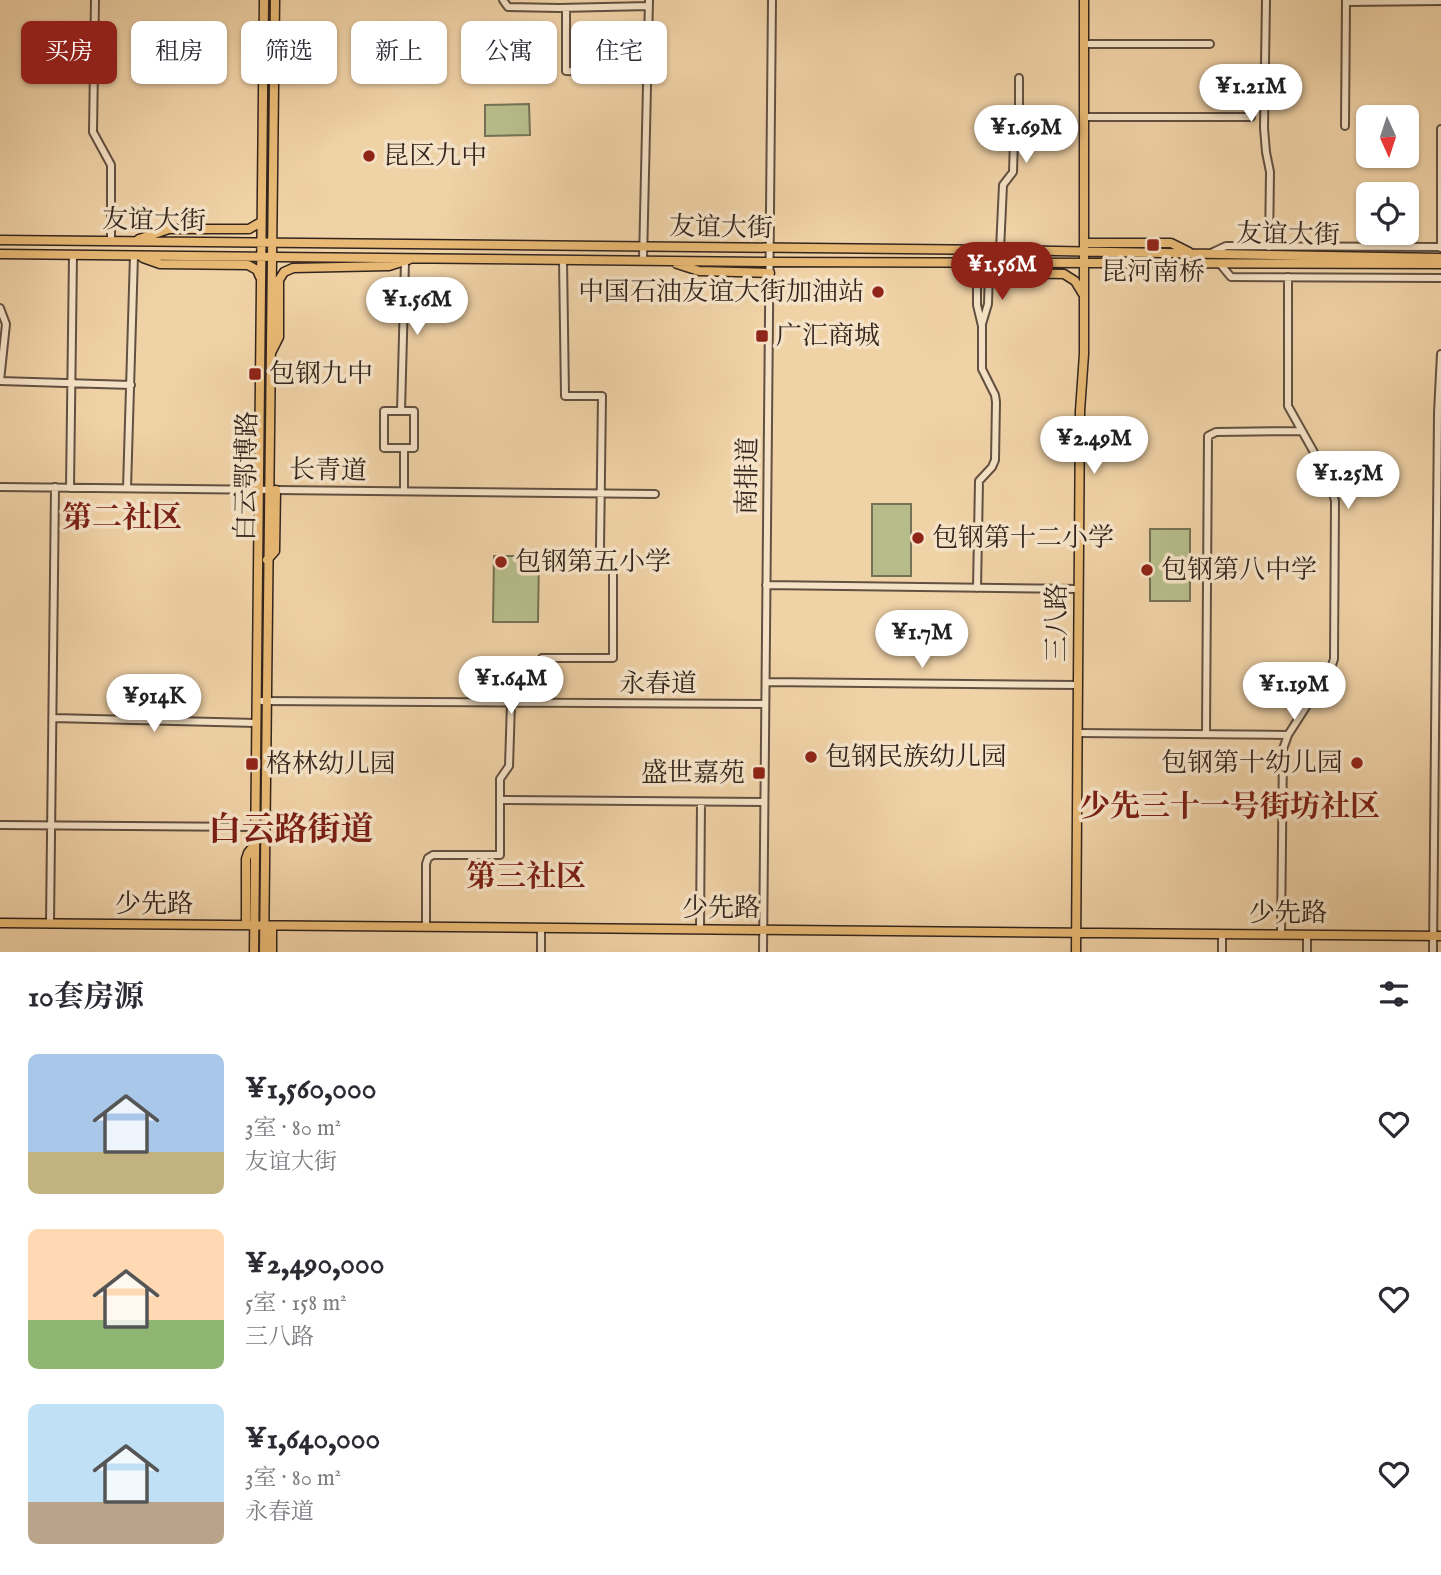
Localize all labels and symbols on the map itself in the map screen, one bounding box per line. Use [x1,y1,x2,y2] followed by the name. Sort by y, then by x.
[1194,64,1308,124] pin: ¥1.21M
[1356,105,1419,168] north arrow
[969,106,1083,165] pin: ¥1.69M
[383,140,487,173] place label: 昆区九中
[361,148,377,164] marker: 昆区九中
[102,204,206,238] street label: 友谊大街
[669,211,773,245] street label: 友谊大街
[1236,218,1340,252] street label: 友谊大街
[1145,237,1161,253] marker: 昆河南桥
[945,243,1059,302] pin: ¥1.56M
[1101,256,1205,289] place label: 昆河南桥
[578,276,864,309] place label: 中国石油友谊大街加油站
[360,278,474,337] pin: ¥1.56M
[870,284,886,300] marker: 中国石油友谊大街加油站
[776,320,880,353] place label: 广汇商城
[754,328,770,344] marker: 广汇商城
[269,358,373,391] place label: 包钢九中
[247,366,263,382] marker: 包钢九中
[229,411,265,541] street label: 白云鄂博路
[1037,416,1151,476] pin: ¥2.49M
[731,437,765,515] street label: 南排道
[1291,452,1405,511] pin: ¥1.25M
[289,454,367,488] street label: 长青道
[62,500,182,538] district label: 第二社区
[932,522,1114,555] place label: 包钢第十二小学
[910,530,926,546] marker: 包钢第十二小学
[515,546,671,579] place label: 包钢第五小学
[493,554,509,570] marker: 包钢第五小学
[1161,554,1317,587] place label: 包钢第八中学
[1139,562,1155,578] marker: 包钢第八中学
[1041,584,1074,662] street label: 三八路
[873,610,971,670] pin: ¥1.7M
[454,656,568,716] pin: ¥1.64M
[1237,662,1351,722] pin: ¥1.19M
[619,668,697,701] street label: 永春道
[105,674,203,734] pin: ¥914K
[825,741,1007,774] place label: 包钢民族幼儿园
[1161,747,1343,780] place label: 包钢第十幼儿园
[266,748,396,781] place label: 格林幼儿园
[803,749,819,765] marker: 包钢民族幼儿园
[1349,755,1365,771] marker: 包钢第十幼儿园
[244,756,260,772] marker: 格林幼儿园
[641,757,745,790] place label: 盛世嘉苑
[751,765,767,781] marker: 盛世嘉苑
[1080,789,1380,827] district label: 少先三十一号街坊社区
[209,810,374,852] district label: 白云路街道
[466,859,586,897] district label: 第三社区
[115,888,193,921] street label: 少先路
[682,892,760,925] street label: 少先路
[1249,897,1327,930] street label: 少先路

